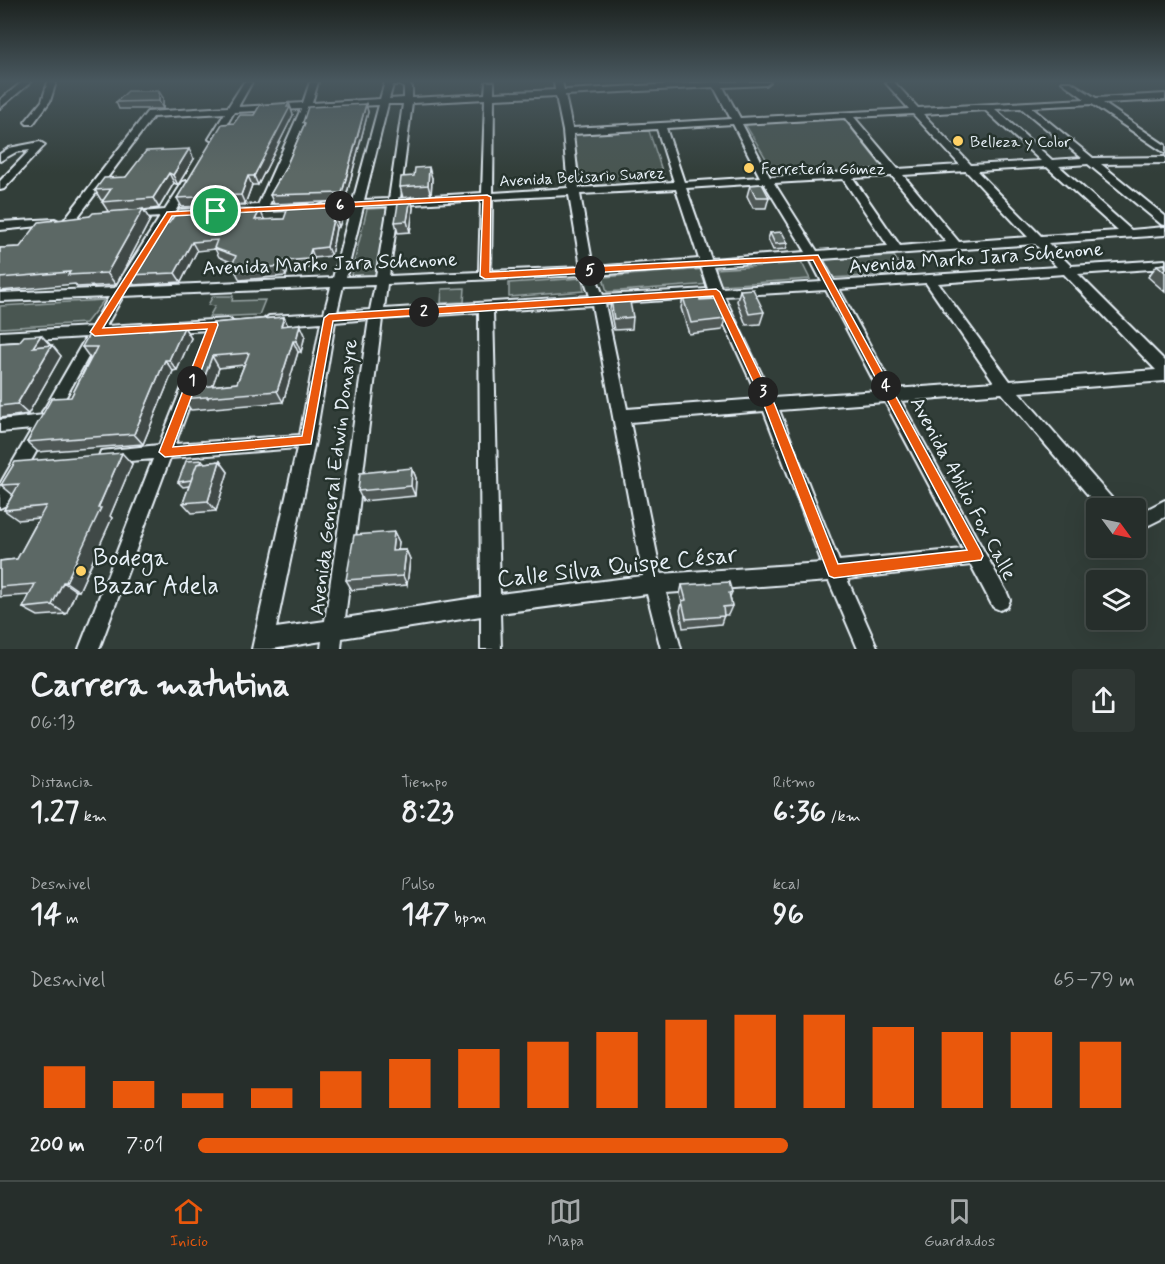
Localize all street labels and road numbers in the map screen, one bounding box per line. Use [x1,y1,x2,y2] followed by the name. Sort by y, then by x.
[499,163,666,192] street label: Avenida Belisario Suarez
[848,236,1104,281] street label: Avenida Marko Jara Schenone
[202,247,458,282] street label: Avenida Marko Jara Schenone
[304,337,365,617] street label: Avenida General Edwin Donayre
[903,392,1023,585] street label: Avenida Abilio Fox Calle
[496,539,739,596] street label: Calle Silva Quispe César

